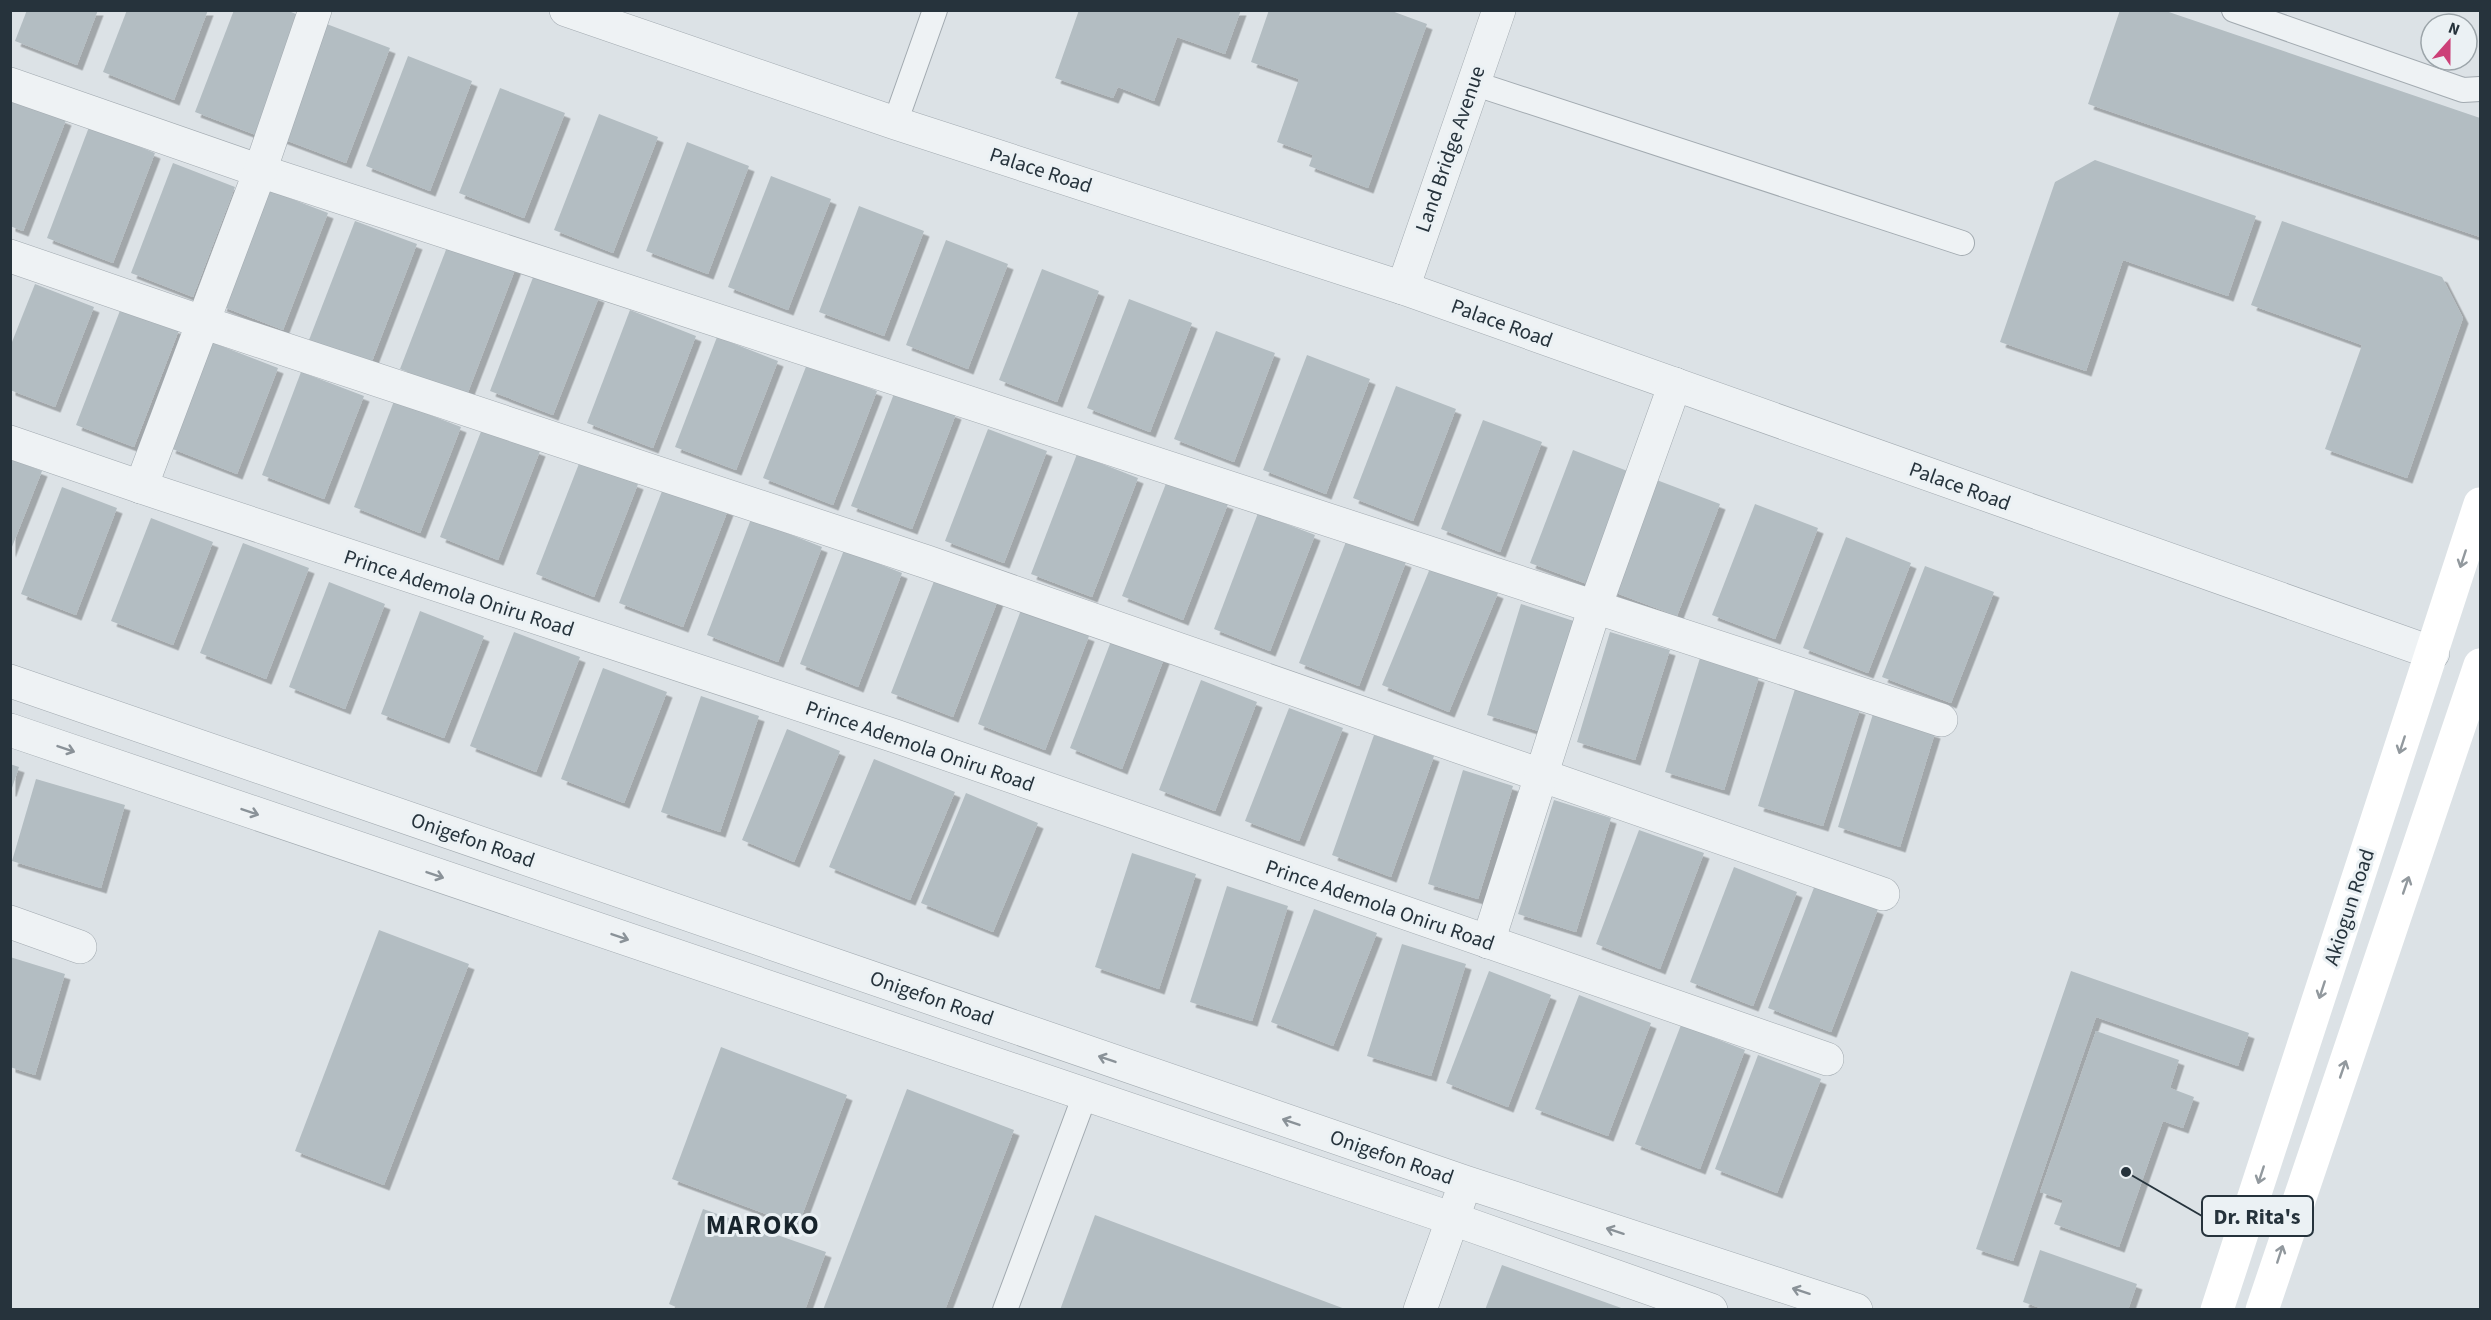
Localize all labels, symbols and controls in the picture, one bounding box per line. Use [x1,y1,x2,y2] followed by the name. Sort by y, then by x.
[2419,12,2479,72] north arrow
[2445,17,2463,41] text: N
[1407,62,1493,236] street label: Land Bridge Avenue
[986,139,1096,201] street label: Palace Road
[1447,291,1557,355] street label: Palace Road
[1905,454,2015,518] street label: Palace Road
[340,542,578,644] street label: Prince Ademola Oniru Road
[2457,549,2468,568] one-way arrow
[801,693,1039,799] street label: Prince Ademola Oniru Road
[2396,735,2407,754] one-way arrow
[56,745,75,756] one-way arrow
[407,805,539,875] street label: Onigefon Road
[241,807,260,818] one-way arrow
[2316,845,2382,969] street label: Akiogun Road
[1261,852,1499,958] street label: Prince Ademola Oniru Road
[425,870,444,881] one-way arrow
[2401,876,2412,895] one-way arrow
[610,933,629,944] one-way arrow
[866,963,998,1033] street label: Onigefon Road
[2316,980,2327,999] one-way arrow
[1098,1052,1117,1063] one-way arrow
[2338,1060,2349,1079] one-way arrow
[1282,1116,1301,1127] one-way arrow
[1326,1122,1458,1192] street label: Onigefon Road
[2255,1165,2266,1184] one-way arrow
[2202,1196,2313,1236] callout: Dr. Rita's
[2214,1201,2301,1233] text: Dr. Rita's
[706,1206,820,1245] district label: MAROKO
[1606,1225,1625,1236] one-way arrow
[2275,1245,2286,1264] one-way arrow
[1792,1285,1811,1296] one-way arrow

